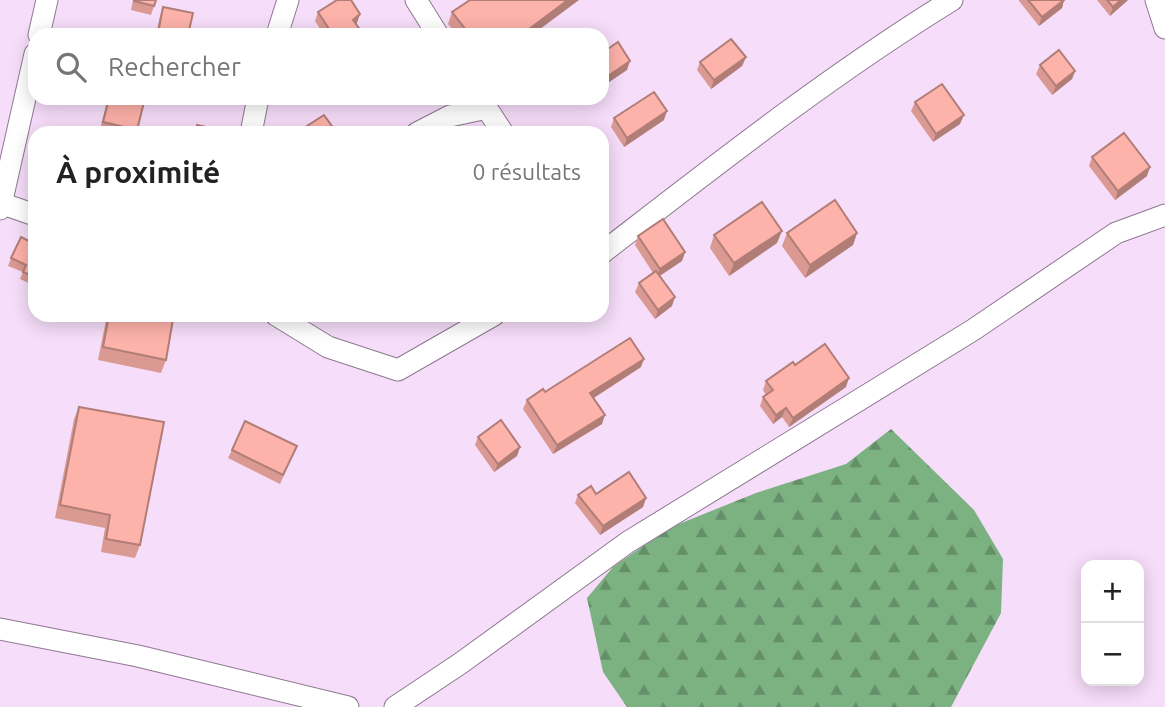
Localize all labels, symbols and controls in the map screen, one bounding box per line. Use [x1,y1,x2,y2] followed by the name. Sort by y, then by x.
[28,28,609,105] search box
[52,48,90,86] icon: search
[108,52,241,81] text: Rechercher
[56,155,220,189] text: À proximité
[472,159,581,184] text: 0 résultats
[1081,560,1144,686] map controls
[1081,560,1144,623] button: +
[1081,623,1144,686] button: −

